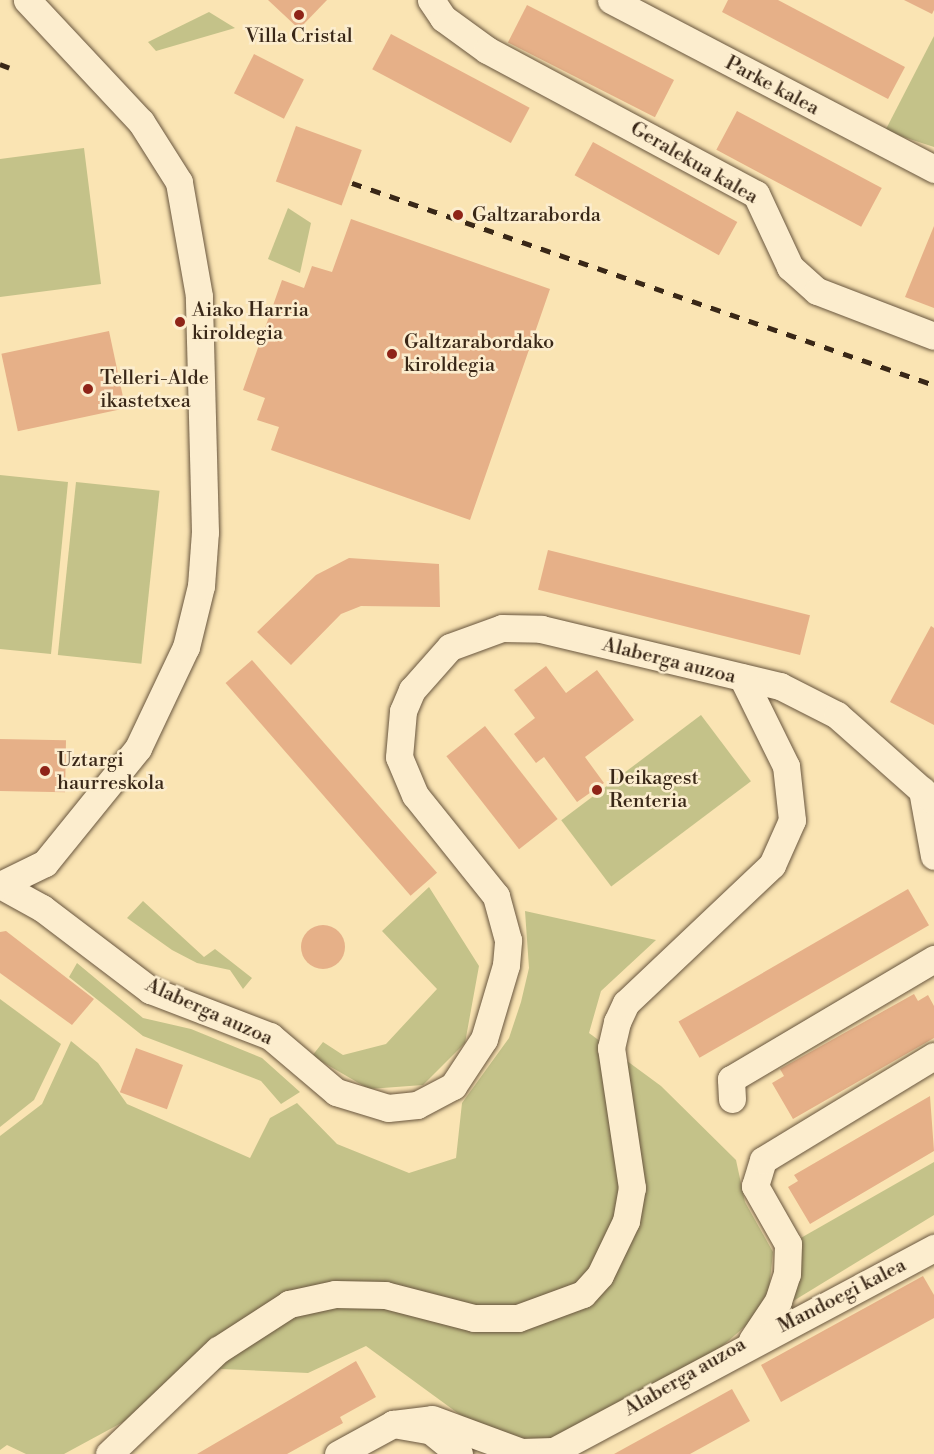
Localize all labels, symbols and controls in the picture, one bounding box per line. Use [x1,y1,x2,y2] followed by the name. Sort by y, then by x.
[292,8,306,22] marker: Villa Cristal
[245,24,353,48] place label: Villa Cristal
[721,51,823,121] street label: Parke kalea
[626,117,762,209] street label: Geralekua kalea
[472,203,601,227] place label: Galtzaraborda
[449,206,467,224] marker: Galtzaraborda
[192,298,309,345] place label: Aiako Harria kiroldegia
[173,315,187,329] marker: Aiako Harria kiroldegia
[404,330,554,377] place label: Galtzarabordako kiroldegia
[385,347,399,361] marker: Galtzarabordako kiroldegia
[100,366,209,413] place label: Telleri-Alde ikastetxea
[81,382,95,396] marker: Telleri-Alde ikastetxea
[600,633,738,689] street label: Alaberga auzoa
[57,748,164,795] place label: Uztargi haurreskola
[38,764,52,778] marker: Uztargi haurreskola
[609,766,699,813] place label: Deikagest Renteria
[590,783,604,797] marker: Deikagest Renteria
[142,973,276,1051] street label: Alaberga auzoa
[774,1253,910,1339] street label: Mandoegi kalea
[620,1332,750,1422] street label: Alaberga auzoa

